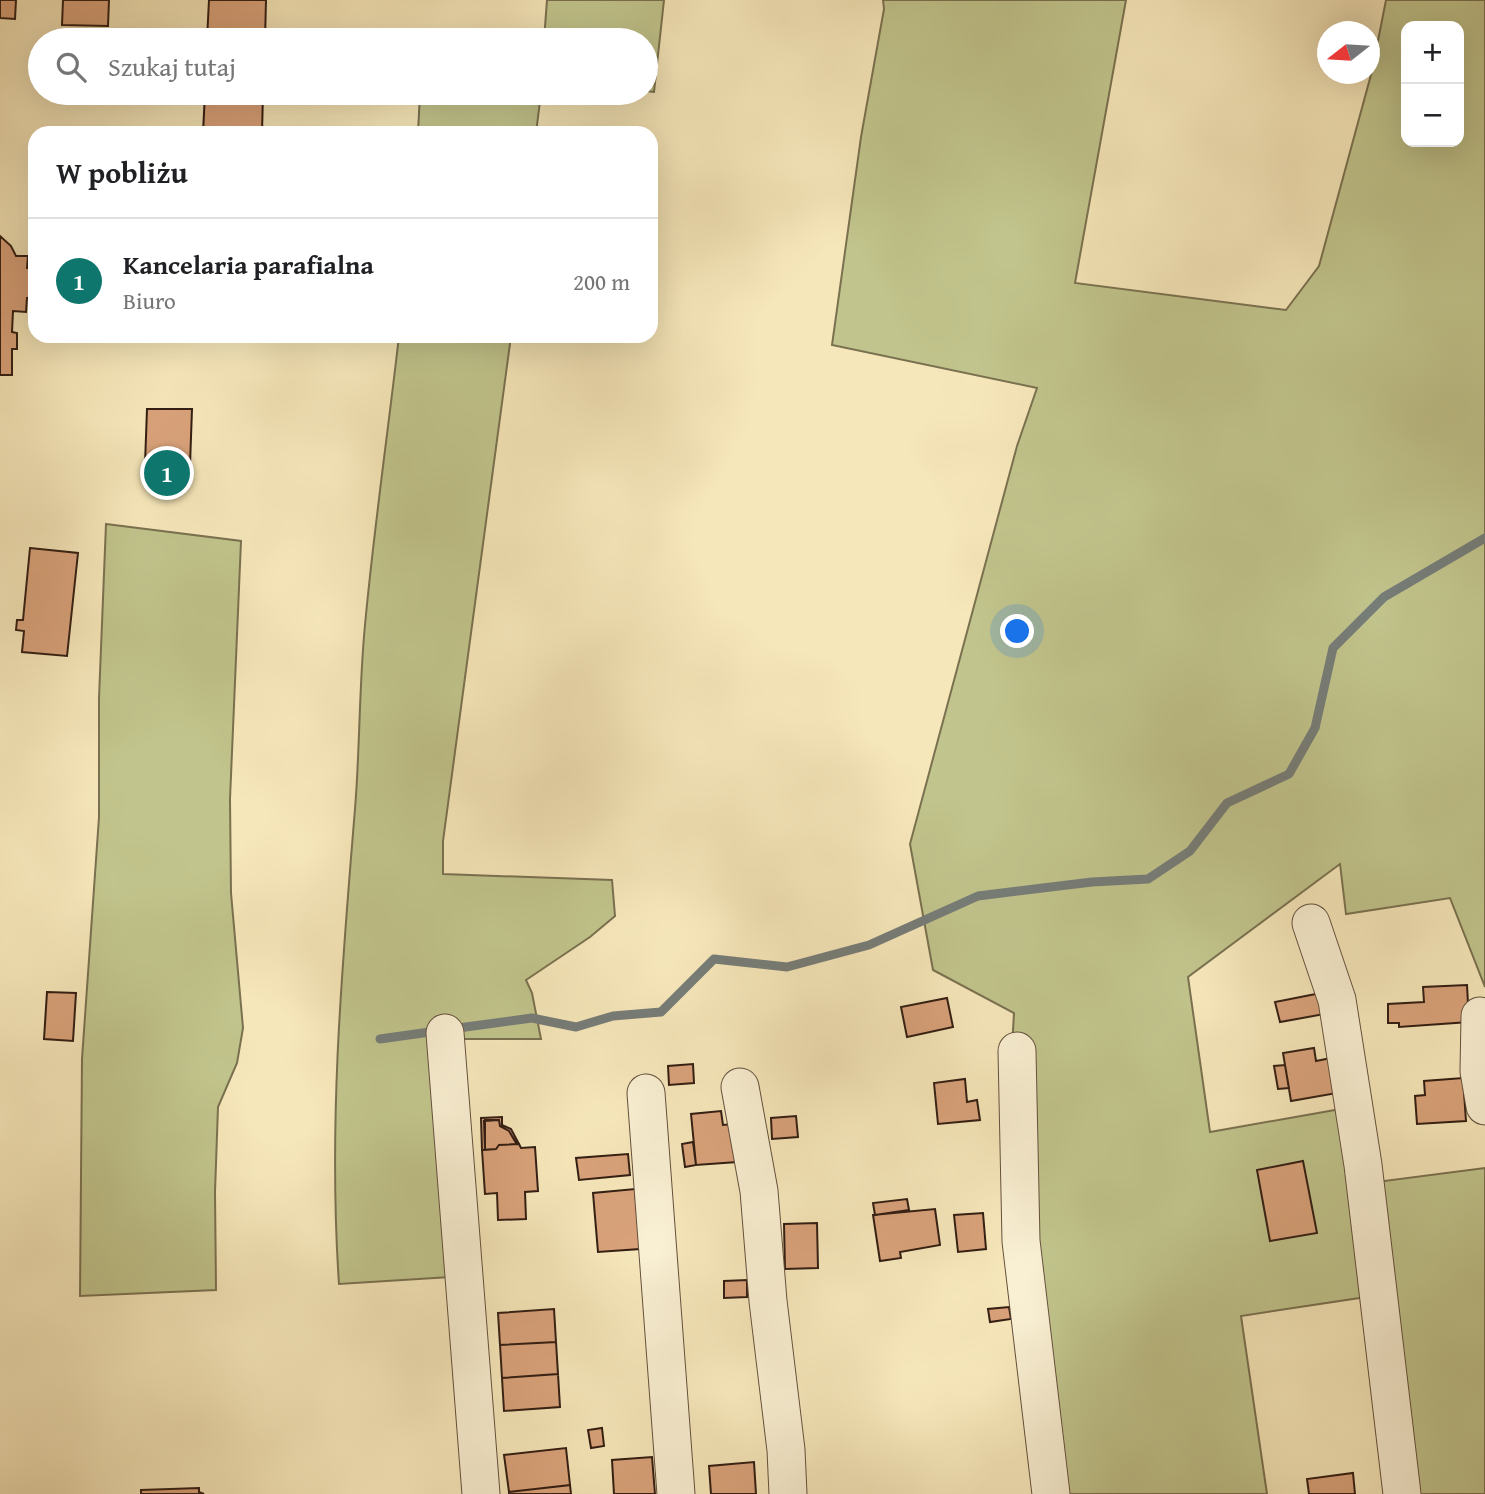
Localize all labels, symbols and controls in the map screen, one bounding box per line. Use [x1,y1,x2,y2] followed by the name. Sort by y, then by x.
[1317,21,1380,84] north arrow
[1401,21,1464,147] map controls
[1401,21,1464,84] button: +
[28,28,658,105] search box
[108,47,236,86] text: Szukaj tutaj
[52,48,90,86] icon: search
[1401,84,1464,147] button: −
[56,150,188,194] text: W pobliżu
[123,245,374,284] text: Kancelaria parafialna
[73,265,85,298] text: 1
[573,265,630,298] text: 200 m
[123,284,176,317] text: Biuro
[144,447,190,499] pin: 1
[1000,614,1034,648] your location

